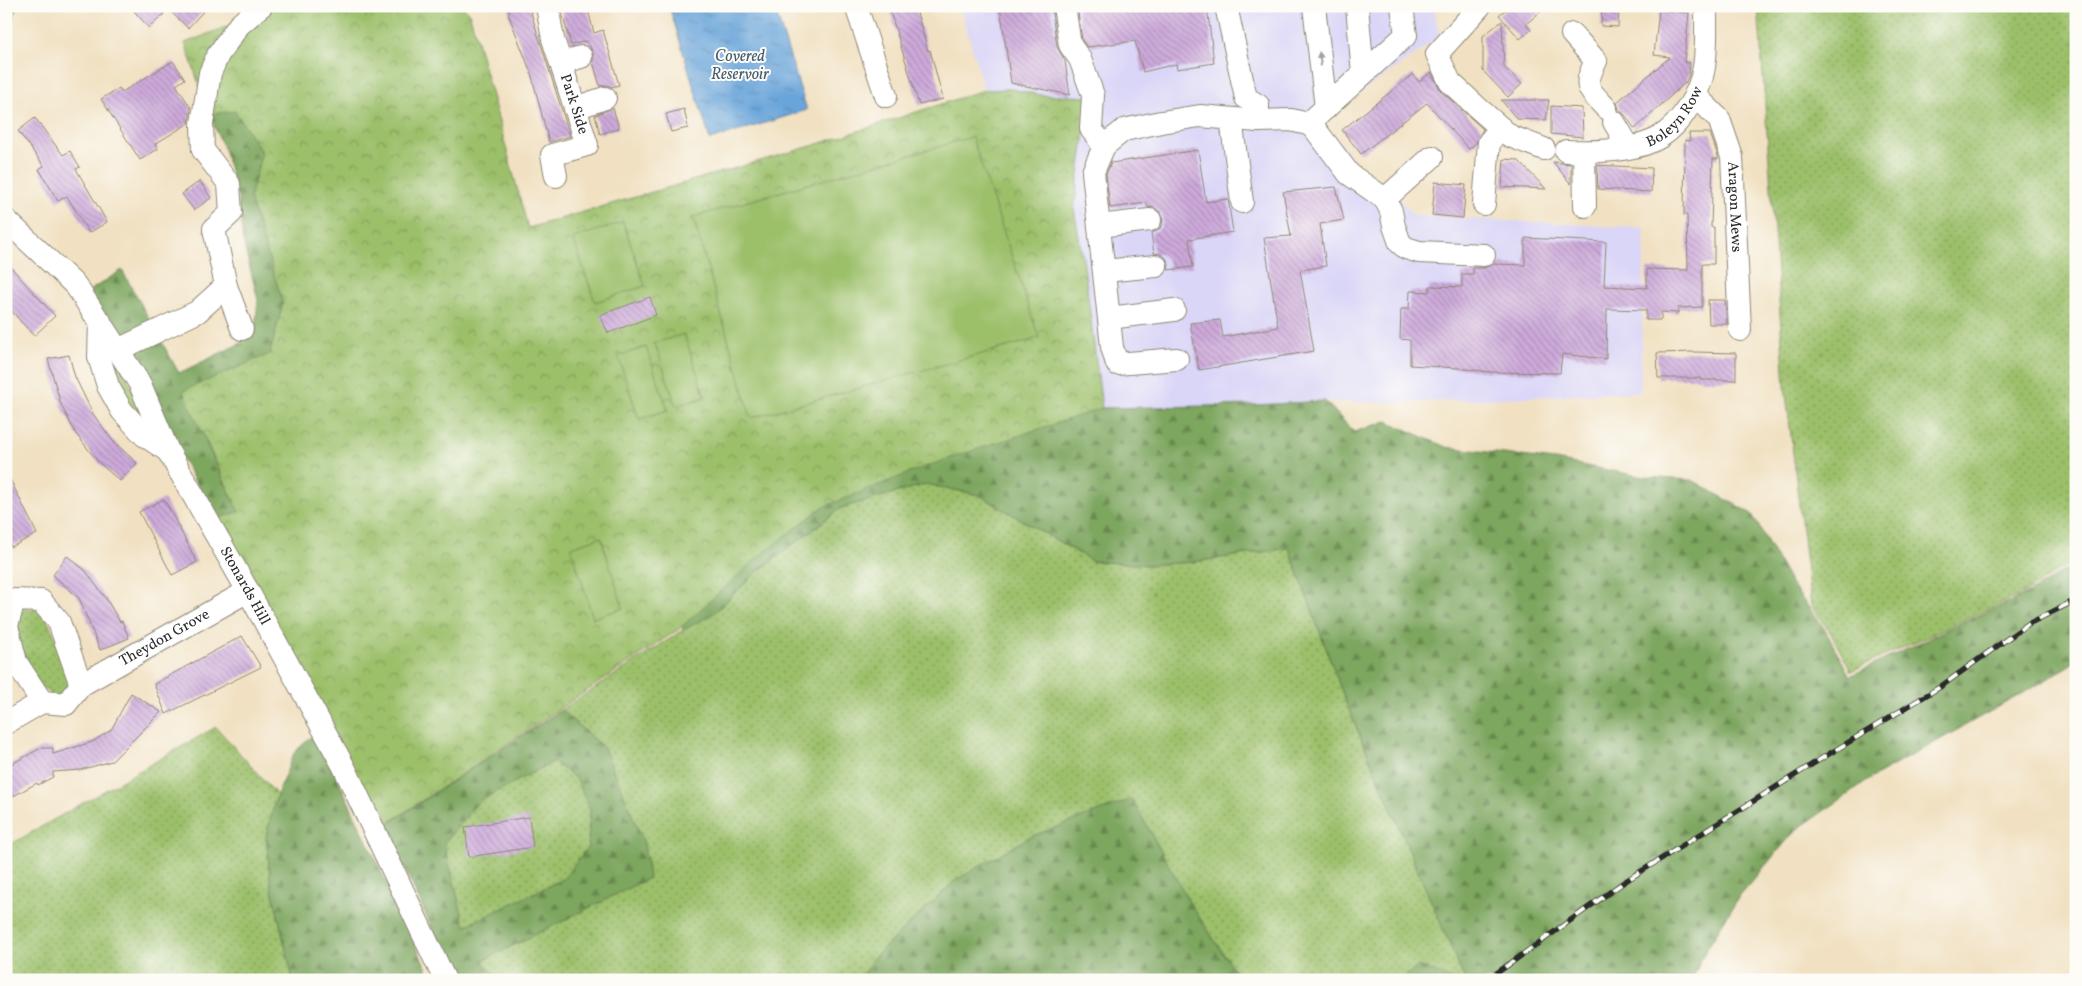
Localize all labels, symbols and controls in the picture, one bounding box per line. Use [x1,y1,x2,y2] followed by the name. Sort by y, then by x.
[711,46,770,86] water label: Covered Reservoir
[1316,51,1324,67] one-way arrow
[554,71,593,137] street label: Park Side
[1643,83,1708,153] street label: Boleyn Row
[1722,161,1747,253] street label: Aragon Mews
[214,543,275,629] street label: Stonards Hill
[116,604,214,672] street label: Theydon Grove

